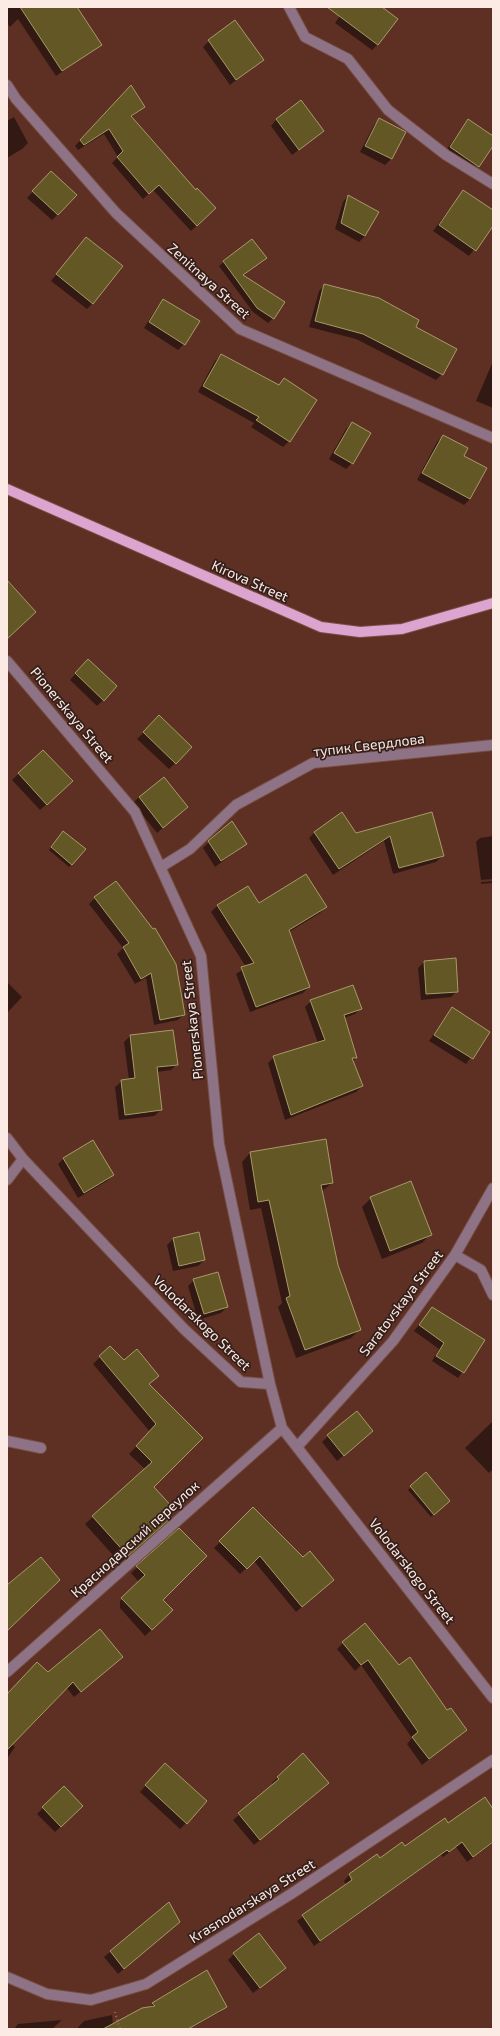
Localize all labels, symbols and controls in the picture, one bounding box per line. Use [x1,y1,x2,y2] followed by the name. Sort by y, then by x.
[165,239,254,322] street label: Zenitnaya Street
[209,556,291,605] street label: Kirova Street
[27,663,117,766] street label: Pionerskaya Street
[312,729,426,760] street label: тупик Свердлова
[177,960,206,1081] street label: Pionerskaya Street
[355,1246,446,1359] street label: Saratovskaya Street
[150,1272,255,1374] street label: Volodarskogo Street
[67,1476,203,1601] street label: Краснодарский переулок
[366,1515,459,1627] street label: Volodarskogo Street
[186,1855,318,1946] street label: Krasnodarskaya Street

